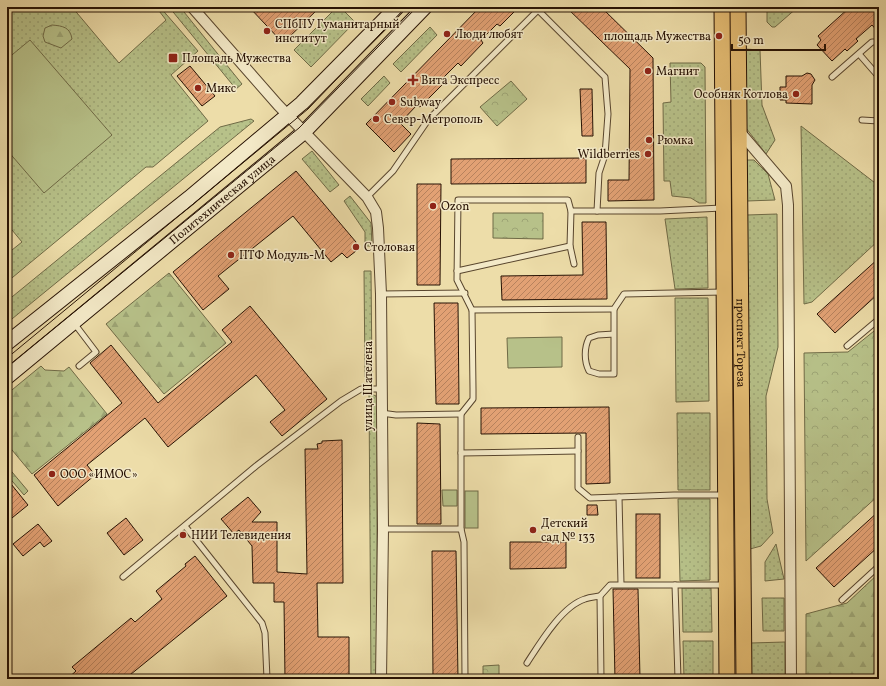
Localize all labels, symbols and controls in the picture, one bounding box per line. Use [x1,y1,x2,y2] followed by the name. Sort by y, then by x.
[275,17,400,47] place label: СПбПУ Гуманитарный институт
[262,26,272,36] marker: СПбПУ Гуманитарный институт
[732,26,825,52] scale bar
[455,27,523,43] place label: Люди любят
[442,29,452,39] marker: Люди любят
[604,29,711,45] place label: площадь Мужества
[714,31,724,41] marker: площадь Мужества
[738,33,764,49] text: 50 m
[182,51,291,67] place label: Площадь Мужества
[167,52,179,64] marker: Площадь Мужества
[656,64,699,80] place label: Магнит
[643,66,653,76] marker: Магнит
[421,73,499,89] place label: Вита Экспресс
[408,75,418,85] marker: Вита Экспресс
[206,81,236,97] place label: Микс
[193,83,203,93] marker: Микс
[694,87,788,103] place label: Особняк Котлова
[791,89,801,99] marker: Особняк Котлова
[400,95,442,111] place label: Subway
[387,97,397,107] marker: Subway
[384,112,483,128] place label: Север-Метрополь
[371,114,381,124] marker: Север-Метрополь
[657,133,693,149] place label: Рюмка
[644,135,654,145] marker: Рюмка
[578,147,640,163] place label: Wildberries
[643,149,653,159] marker: Wildberries
[166,152,279,249] street label: Политехническая улица
[441,199,469,215] place label: Ozon
[428,201,438,211] marker: Ozon
[364,240,415,256] place label: Столовая
[351,242,361,252] marker: Столовая
[239,248,325,264] place label: ПТФ Модуль-М
[226,250,236,260] marker: ПТФ Модуль-М
[732,298,748,388] street label: проспект Тореза
[361,341,377,431] street label: улица Шателена
[60,467,138,483] place label: ООО «ИМОС»
[47,469,57,479] marker: ООО «ИМОС»
[541,516,595,546] place label: Детский сад № 133
[528,525,538,535] marker: Детский сад № 133
[191,528,291,544] place label: НИИ Телевидения
[178,530,188,540] marker: НИИ Телевидения

